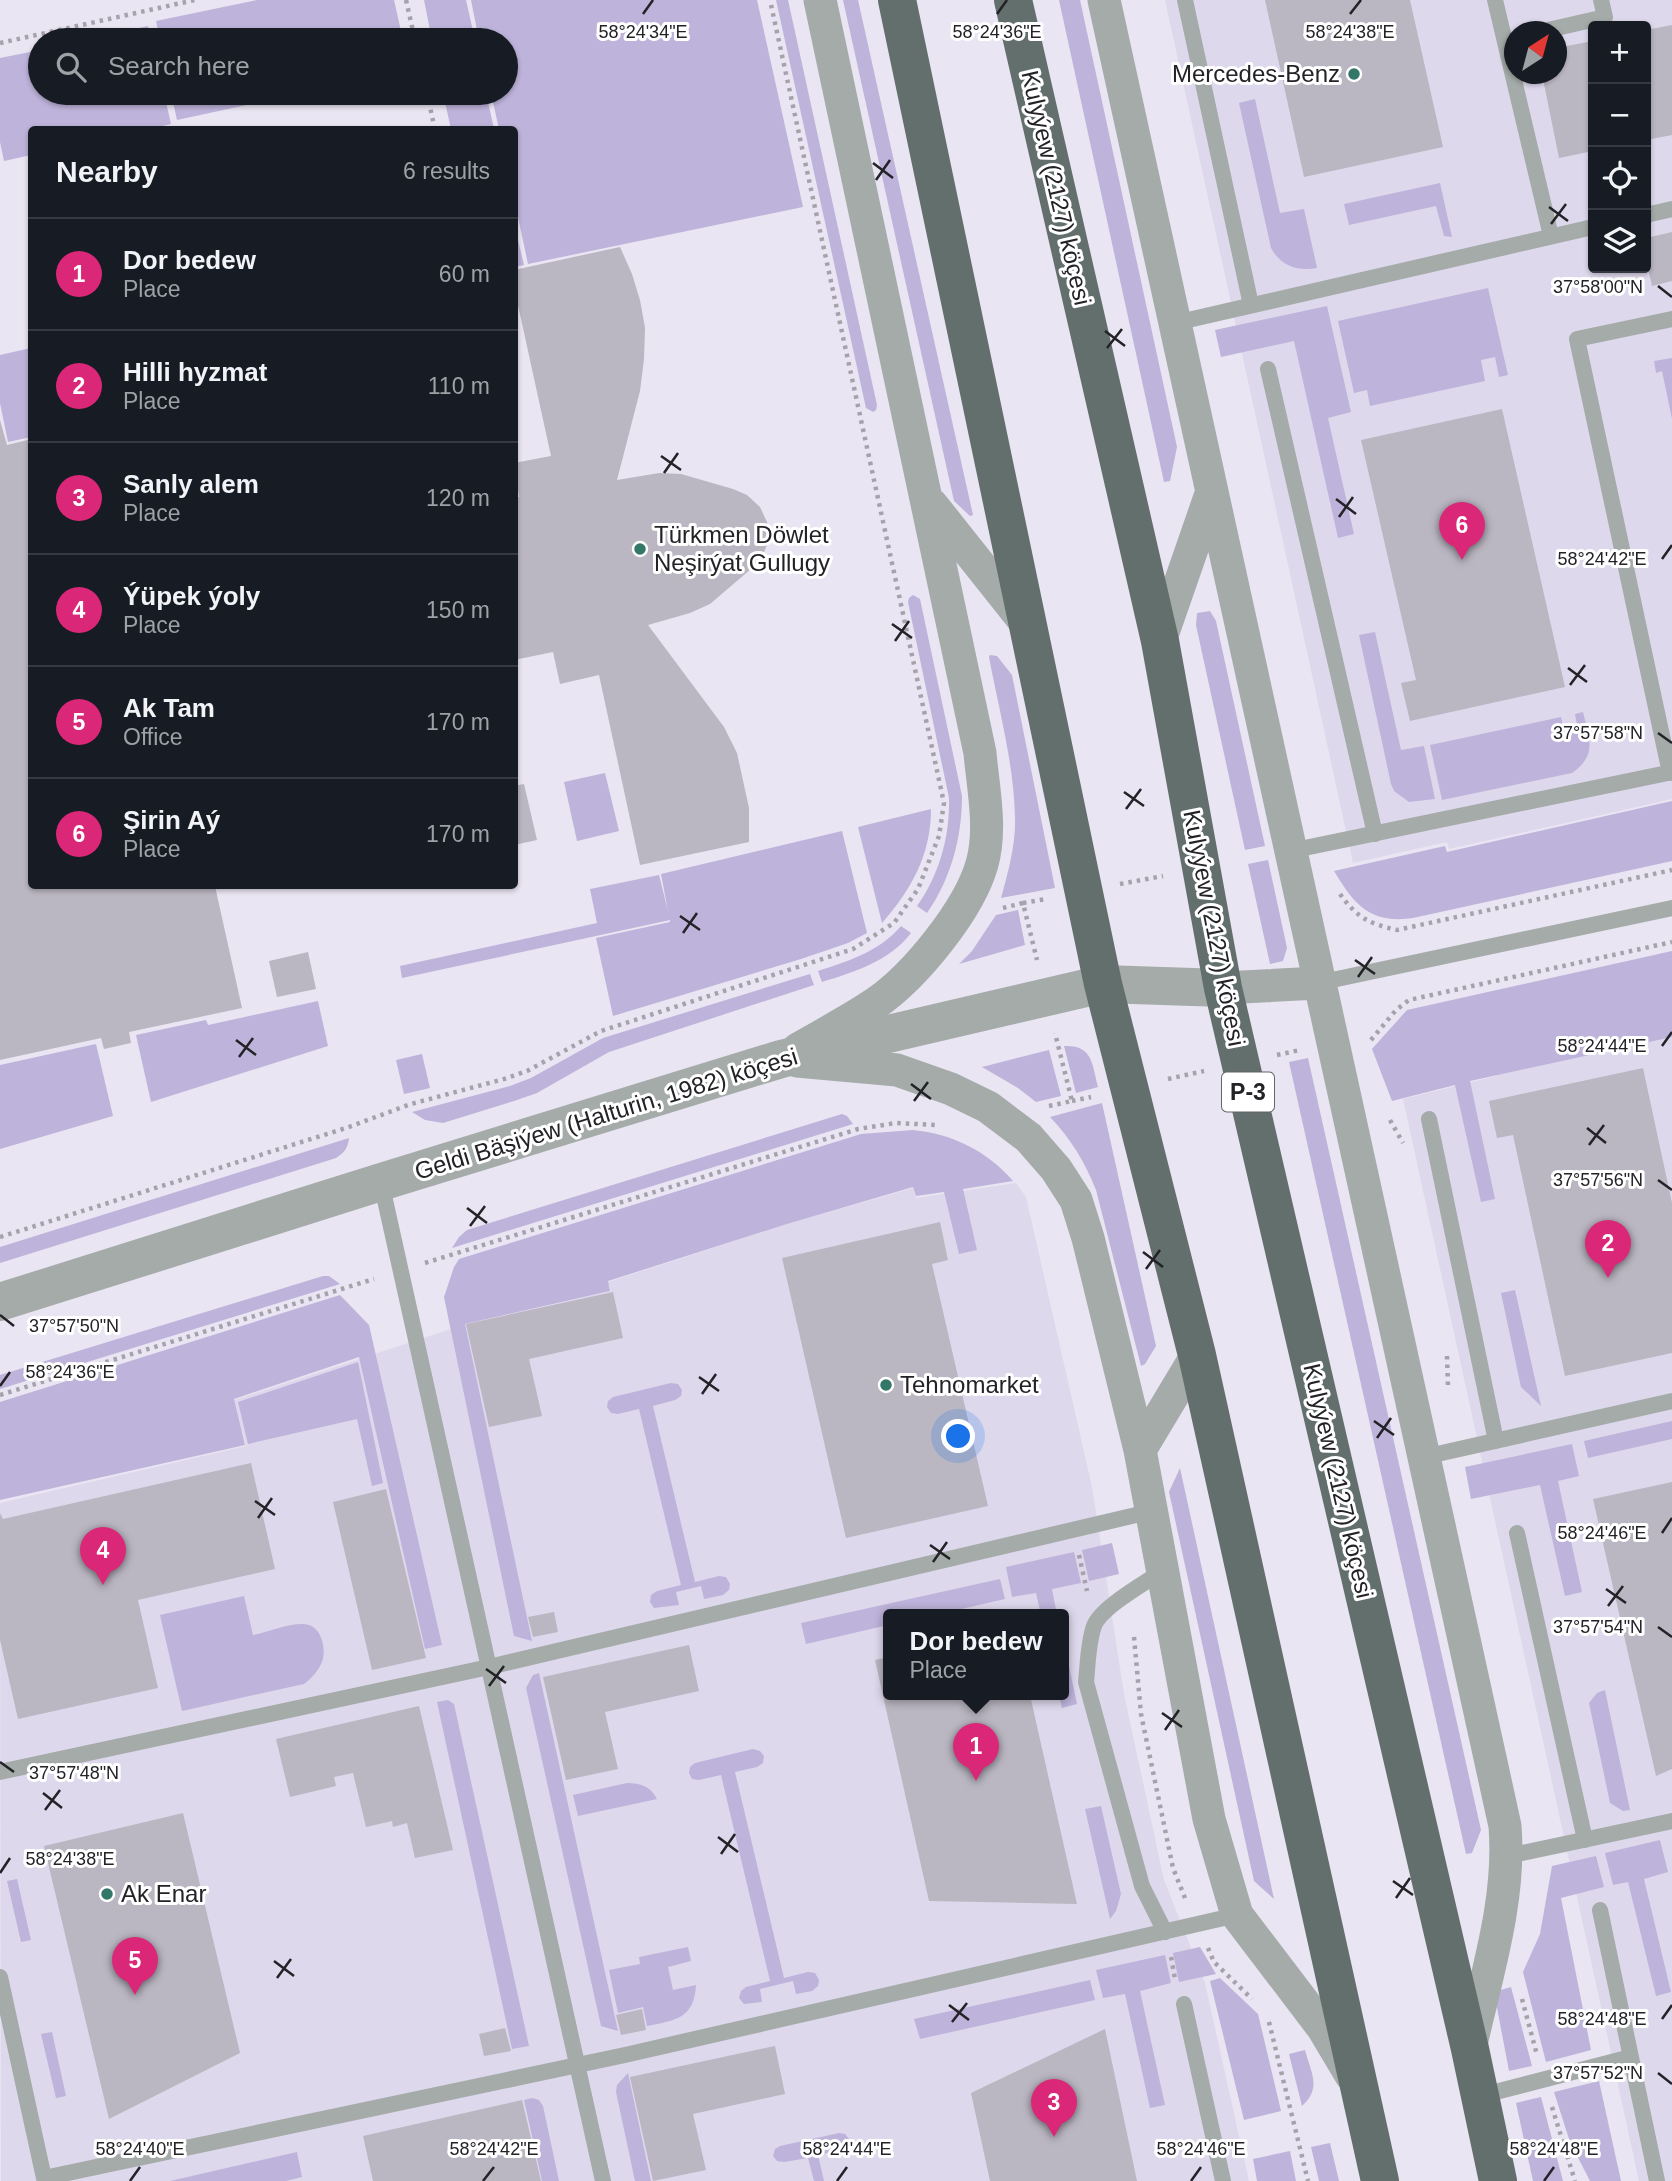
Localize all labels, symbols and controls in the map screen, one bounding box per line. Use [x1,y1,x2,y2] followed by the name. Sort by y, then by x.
[1504,21,1567,84] north arrow
[1588,21,1651,273] map controls
[1588,21,1651,84] button: +
[598,22,688,42] text: 58°24'34"E
[952,22,1042,42] text: 58°24'36"E
[1305,22,1395,42] text: 58°24'38"E
[28,28,518,105] search box
[52,48,90,86] icon: search
[108,51,250,81] text: Search here
[1172,60,1340,87] place label: Mercedes-Benz
[1346,66,1362,82] marker: Mercedes-Benz
[1016,68,1097,308] street label: Kulyýew (2127) köçesi
[1588,84,1651,147] button: −
[1588,147,1651,210] button: locate
[56,155,158,188] text: Nearby
[403,158,490,184] text: 6 results
[1588,210,1651,273] button: layers
[123,245,256,275] text: Dor bedew
[73,261,85,287] text: 1
[439,261,490,287] text: 60 m
[123,276,181,302] text: Place
[1553,277,1643,297] text: 37°58'00"N
[123,357,267,387] text: Hilli hyzmat
[73,373,85,399] text: 2
[428,373,490,399] text: 110 m
[123,388,181,414] text: Place
[123,469,259,499] text: Sanly alem
[73,485,85,511] text: 3
[426,485,490,511] text: 120 m
[123,500,181,526] text: Place
[1439,502,1485,560] pin: 6
[654,521,830,576] place label: Türkmen Döwlet Neşirýat Gullugy
[632,541,648,557] marker: Türkmen Döwlet Neşirýat Gullugy
[1557,549,1647,569] text: 58°24'42"E
[123,581,260,611] text: Ýüpek ýoly
[73,597,85,623] text: 4
[426,597,490,623] text: 150 m
[123,612,181,638] text: Place
[123,693,215,723] text: Ak Tam
[73,709,85,735] text: 5
[426,709,490,735] text: 170 m
[1553,723,1643,743] text: 37°57'58"N
[123,724,183,750] text: Office
[123,805,220,835] text: Şirin Aý
[1178,807,1251,1048] street label: Kulyýew (2127) köçesi
[73,821,85,847] text: 6
[426,821,490,847] text: 170 m
[123,836,181,862] text: Place
[1557,1036,1647,1056] text: 58°24'44"E
[411,1042,801,1185] street label: Geldi Bäşiýew (Halturin, 1982) köçesi
[1222,1072,1274,1112] road number: P-3
[1553,1170,1643,1190] text: 37°57'56"N
[1585,1220,1631,1278] pin: 2
[29,1316,119,1336] text: 37°57'50"N
[1298,1361,1379,1601] street label: Kulyýew (2127) köçesi
[25,1362,115,1382] text: 58°24'36"E
[900,1371,1039,1398] place label: Tehnomarket
[878,1377,894,1393] marker: Tehnomarket
[941,1419,975,1453] your location
[1557,1523,1647,1543] text: 58°24'46"E
[80,1527,126,1585] pin: 4
[883,1609,1069,1700] popup
[1553,1617,1643,1637] text: 37°57'54"N
[910,1626,1042,1656] text: Dor bedew
[910,1657,967,1683] text: Place
[953,1723,999,1781] pin: 1
[29,1763,119,1783] text: 37°57'48"N
[25,1849,115,1869] text: 58°24'38"E
[121,1880,206,1907] place label: Ak Enar
[99,1886,115,1902] marker: Ak Enar
[112,1937,158,1995] pin: 5
[1557,2009,1647,2029] text: 58°24'48"E
[1553,2063,1643,2083] text: 37°57'52"N
[1031,2079,1077,2137] pin: 3
[95,2139,185,2159] text: 58°24'40"E
[449,2139,539,2159] text: 58°24'42"E
[802,2139,892,2159] text: 58°24'44"E
[1156,2139,1246,2159] text: 58°24'46"E
[1509,2139,1599,2159] text: 58°24'48"E

